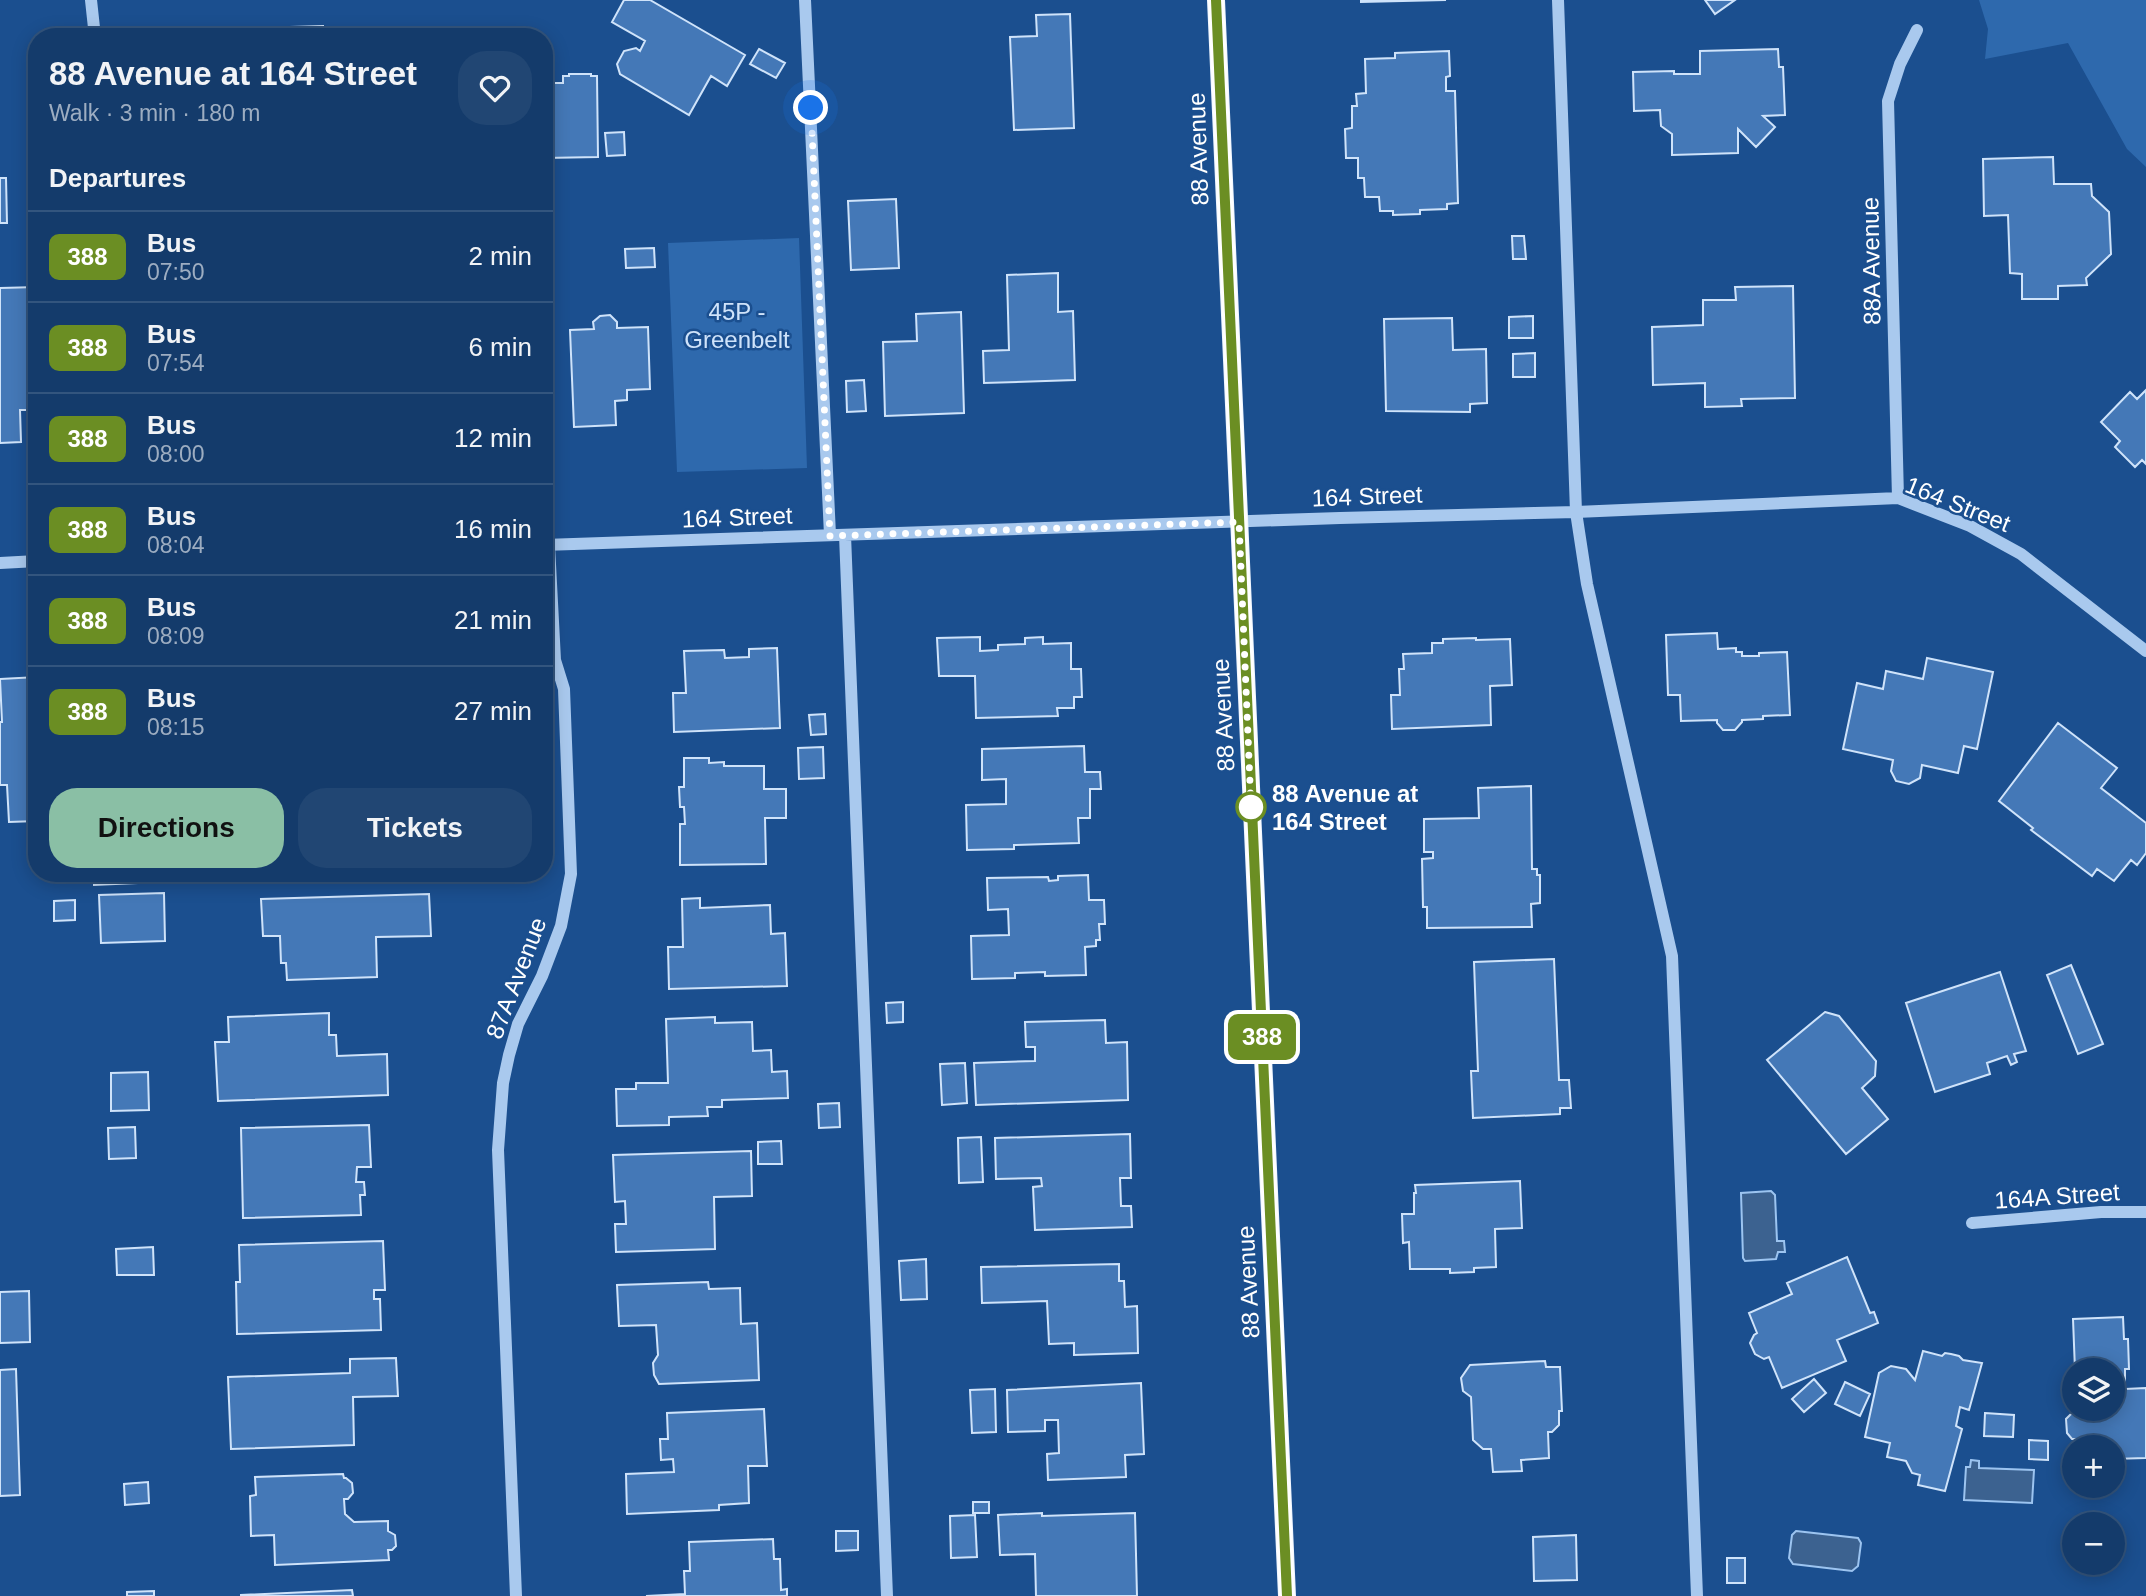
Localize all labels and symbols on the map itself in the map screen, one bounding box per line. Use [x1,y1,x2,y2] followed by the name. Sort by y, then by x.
[793,90,828,125] your location
[1183,92,1213,206] street label: 88 Avenue
[1856,197,1886,325] street label: 88A Avenue
[684,298,790,353] park label: 45P - Greenbelt
[1902,471,2015,537] street label: 164 Street
[1311,481,1423,511] street label: 164 Street
[681,502,793,532] street label: 164 Street
[1207,658,1239,772] street label: 88 Avenue
[1272,780,1418,835] place label: 88 Avenue at 164 Street
[1236,792,1266,822] marker: 88 Avenue at 164 Street
[481,914,551,1042] street label: 87A Avenue
[1222,1014,1302,1060] line badge: 388
[1993,1178,2121,1214] street label: 164A Street
[1232,1225,1264,1339] street label: 88 Avenue

